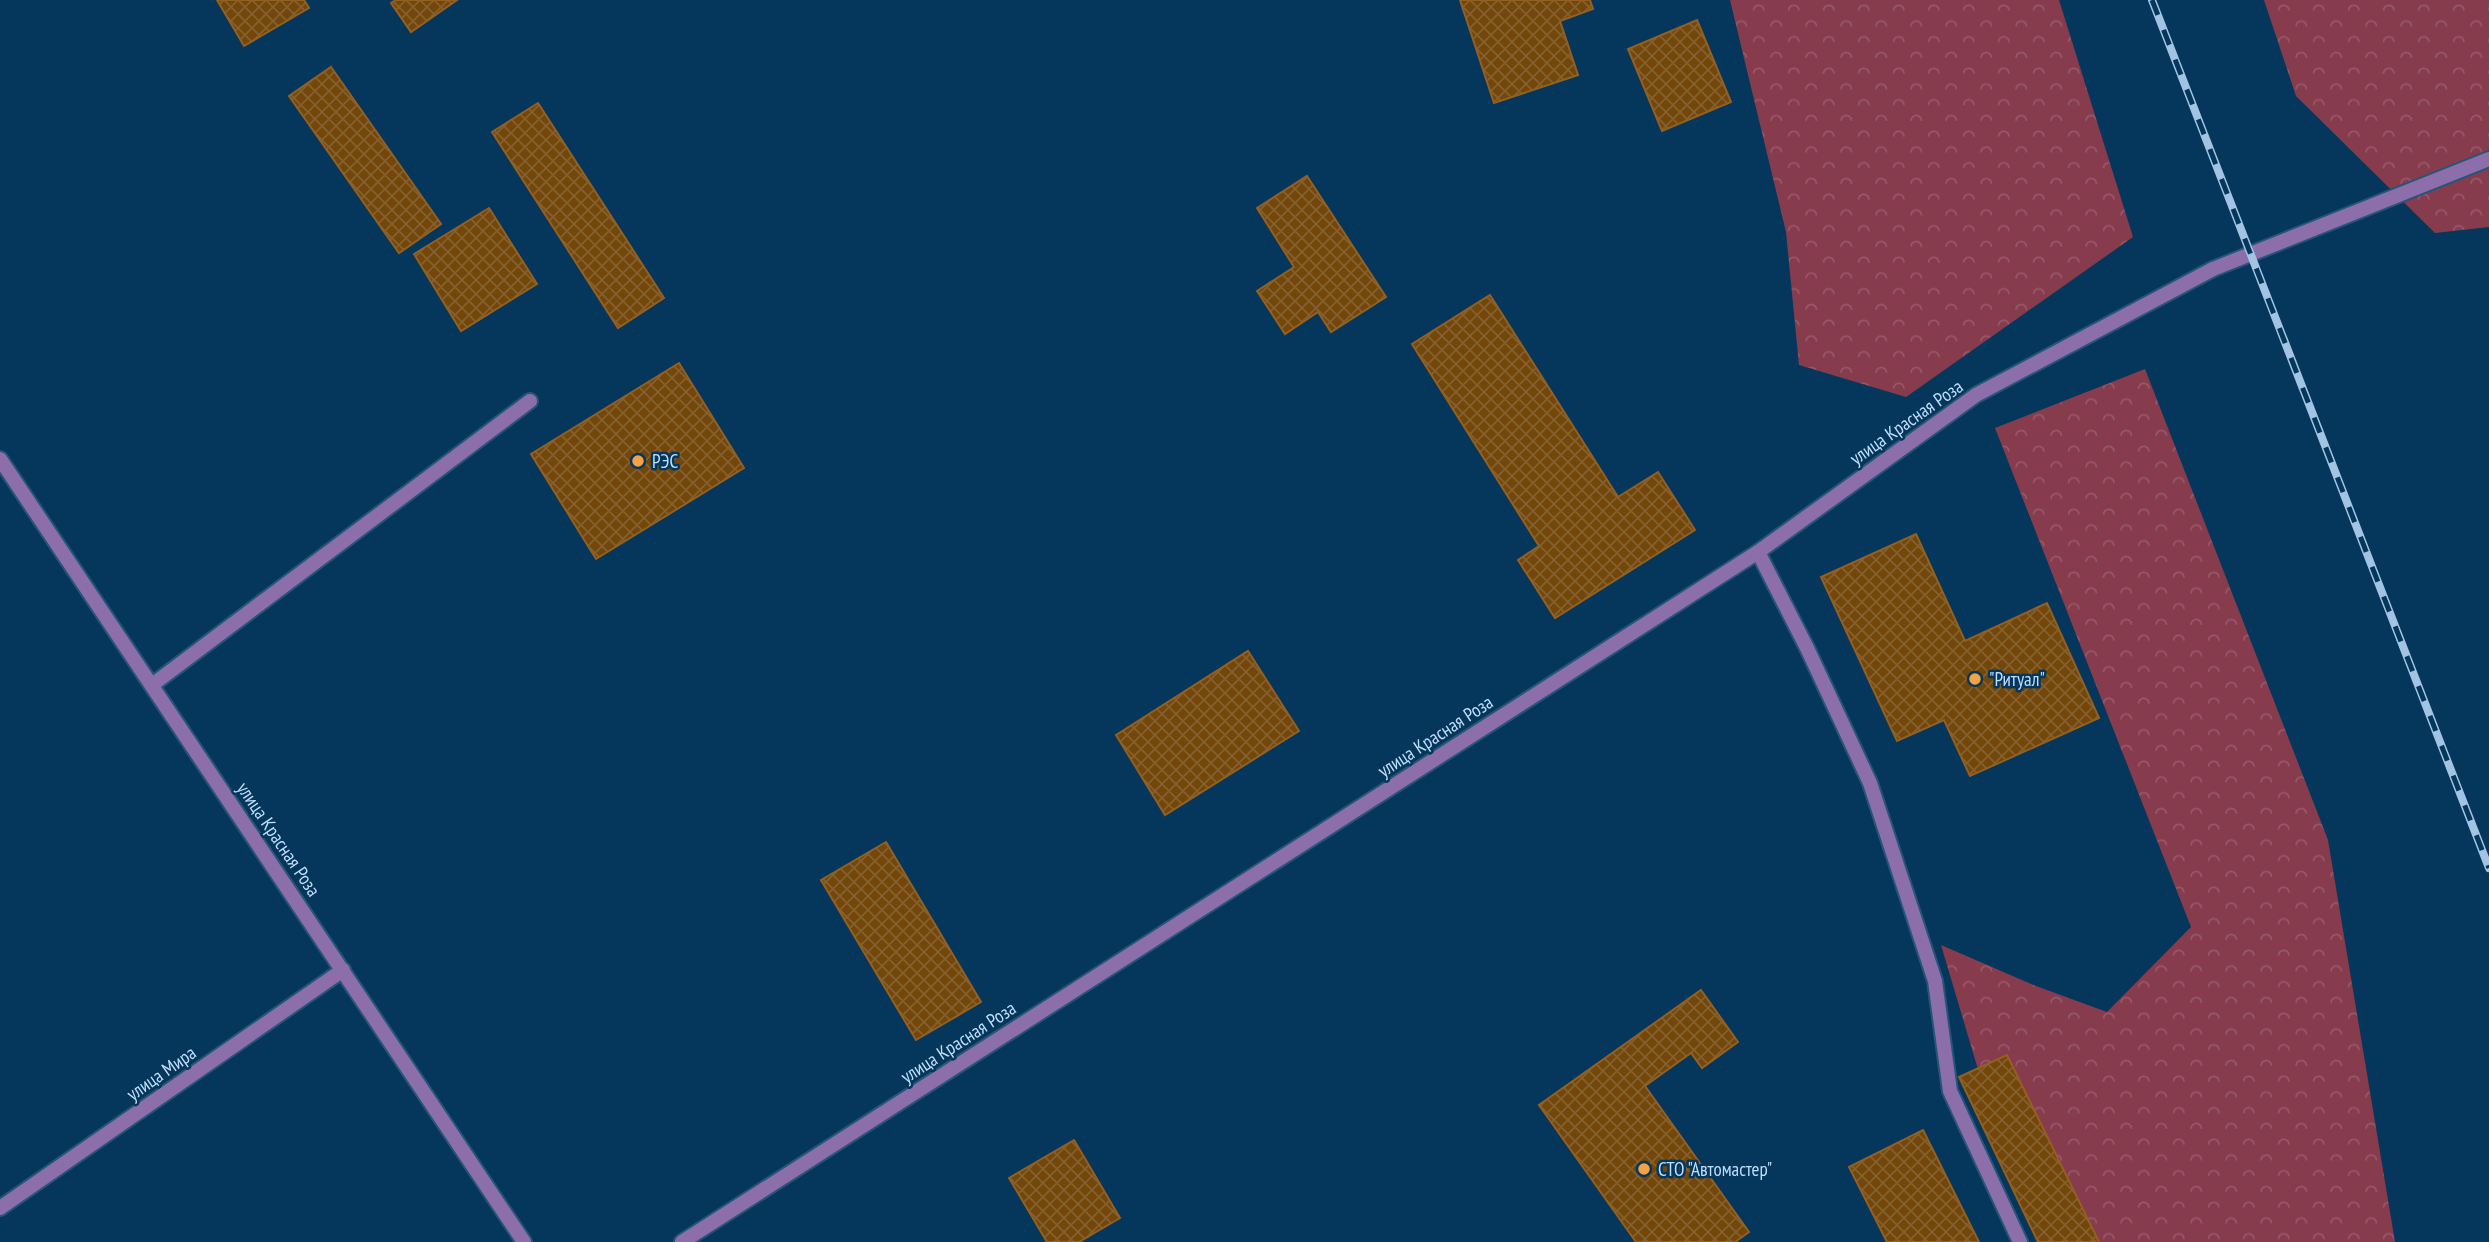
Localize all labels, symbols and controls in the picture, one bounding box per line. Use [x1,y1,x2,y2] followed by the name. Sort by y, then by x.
[1845,374,1967,470] street label: улица Красная Роза
[652,449,678,473] place label: РЭС
[630,453,646,469] marker: РЭС
[1989,667,2045,691] place label: "Ритуал"
[1967,671,1983,687] marker: "Ритуал"
[1373,690,1497,782] street label: улица Красная Роза
[232,777,326,901] street label: улица Красная Роза
[896,996,1020,1088] street label: улица Красная Роза
[122,1040,200,1106] street label: улица Мира
[1658,1157,1772,1181] place label: СТО "Автомастер"
[1636,1161,1652,1177] marker: СТО "Автомастер"

